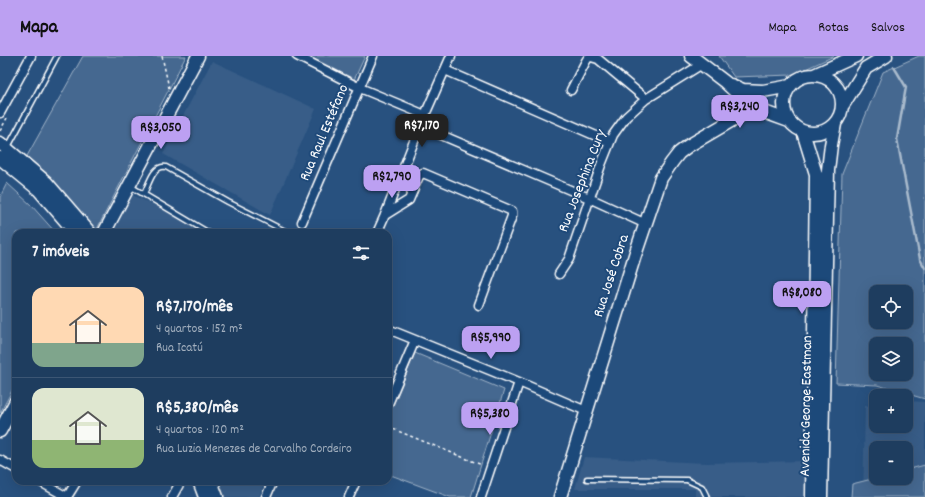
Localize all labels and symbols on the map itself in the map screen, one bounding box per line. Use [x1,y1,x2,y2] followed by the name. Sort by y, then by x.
[295,81,355,185] street label: Rua Raul Estéfano
[703,95,777,129] pin: R$3,240
[385,114,459,148] pin: R$7,170
[124,116,198,150] pin: R$3,050
[553,125,613,236] street label: Rua Josephina Cury
[355,165,429,199] pin: R$2,790
[588,231,636,320] street label: Rua José Cobra
[765,281,839,315] pin: R$8,080
[454,326,528,360] pin: R$5,990
[795,335,819,477] street label: Avenida George Eastman
[453,402,527,436] pin: R$5,380

